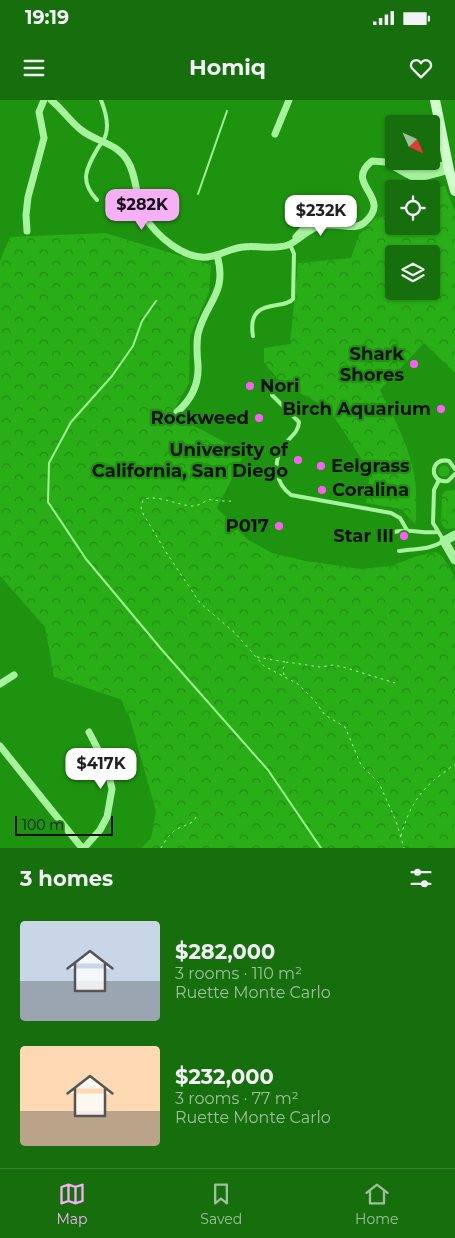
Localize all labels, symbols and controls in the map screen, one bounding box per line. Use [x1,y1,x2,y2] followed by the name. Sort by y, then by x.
[25,6,69,29] text: 19:19
[20,54,48,82] icon: menu
[189,54,266,81] text: Homiq
[407,54,435,82] icon: heart
[385,115,440,170] north arrow
[385,115,440,300] map controls
[385,180,440,235] button: locate
[107,188,177,231] pin: $282K
[286,194,356,237] pin: $232K
[116,195,168,214] text: $282K
[296,201,346,220] text: $232K
[385,245,440,300] button: layers
[340,343,404,386] place label: Shark Shores
[408,358,420,370] marker: Shark Shores
[260,375,299,397] place label: Nori
[244,380,256,392] marker: Nori
[282,398,431,420] place label: Birch Aquarium
[435,403,447,415] marker: Birch Aquarium
[150,407,249,429] place label: Rockweed
[253,412,265,424] marker: Rockweed
[92,439,289,482] place label: University of California, San Diego
[292,454,304,466] marker: University of California, San Diego
[331,455,410,477] place label: Eelgrass
[315,460,327,472] marker: Eelgrass
[332,479,409,501] place label: Coralina
[316,484,328,496] marker: Coralina
[225,515,269,537] place label: P017
[273,520,285,532] marker: P017
[333,525,394,547] place label: Star III
[398,530,410,542] marker: Star III
[66,748,136,790] pin: $417K
[76,754,126,773] text: $417K
[15,813,112,836] scale bar
[22,816,64,834] text: 100 m
[407,864,435,892] icon: filters
[20,866,113,891] text: 3 homes
[175,939,275,964] text: $282,000
[60,941,120,1001] icon: home
[175,964,302,983] text: 3 rooms · 110 m²
[175,983,331,1002] text: Ruette Monte Carlo
[175,1064,274,1089] text: $232,000
[60,1066,120,1126] icon: home
[175,1089,299,1108] text: 3 rooms · 77 m²
[175,1108,331,1127] text: Ruette Monte Carlo
[56,1180,88,1228] tab: Map
[200,1180,242,1228] tab: Saved
[355,1180,399,1228] tab: Home

